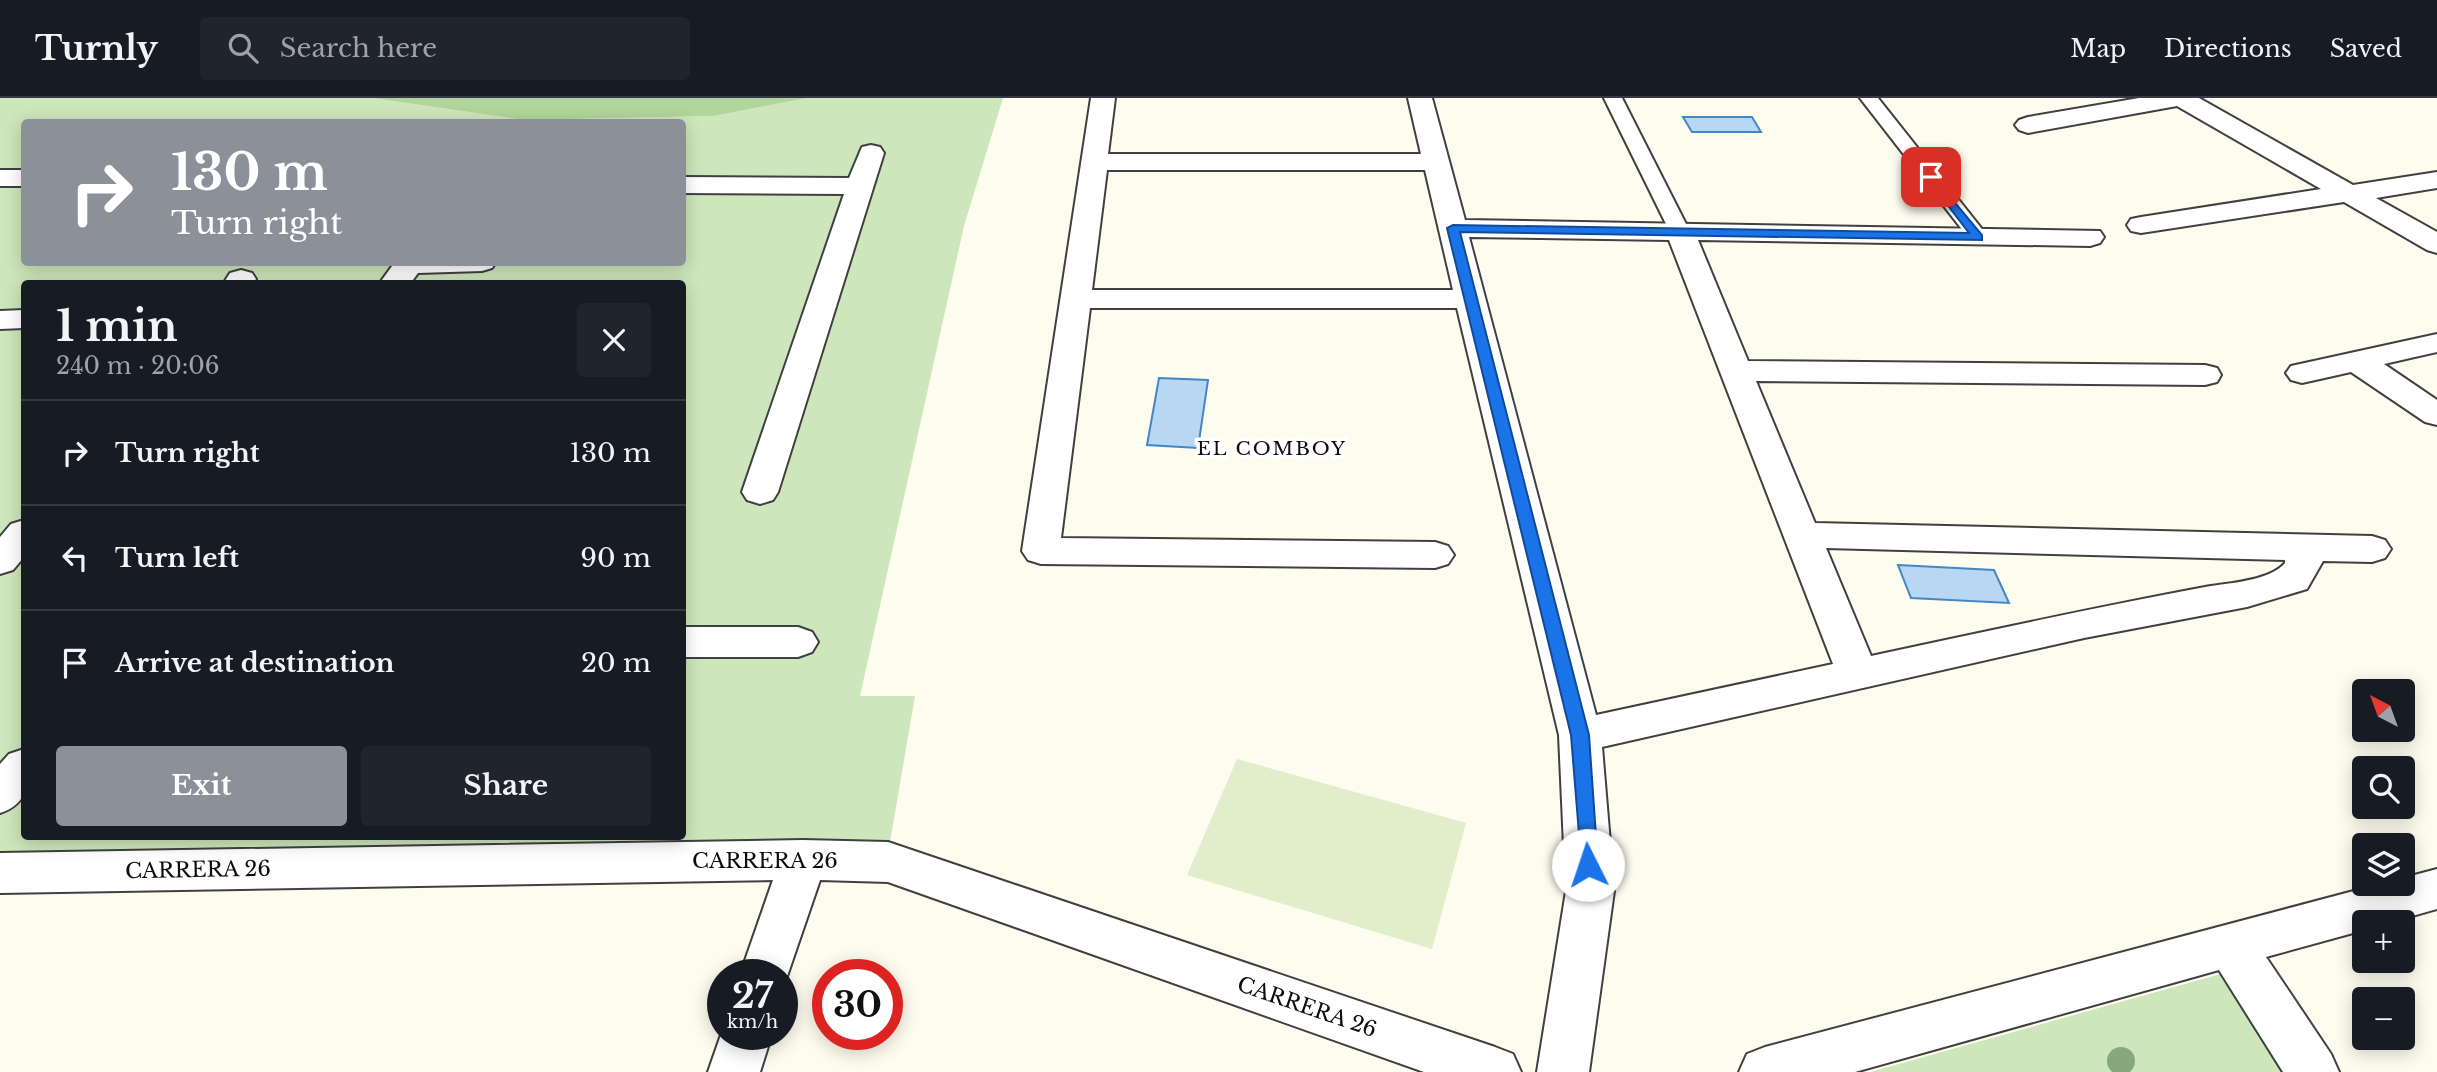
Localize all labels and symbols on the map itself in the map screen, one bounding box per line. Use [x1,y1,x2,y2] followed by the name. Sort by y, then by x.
[1901,147,1961,207] pin
[1197,437,1347,460] district label: EL COMBOY
[2352,679,2415,742] north arrow
[1551,828,1625,902] position arrow
[692,848,838,874] street label: CARRERA 26
[125,856,271,884] street label: CARRERA 26
[812,959,903,1050] speed limit sign: 30
[1234,971,1380,1043] street label: CARRERA 26

